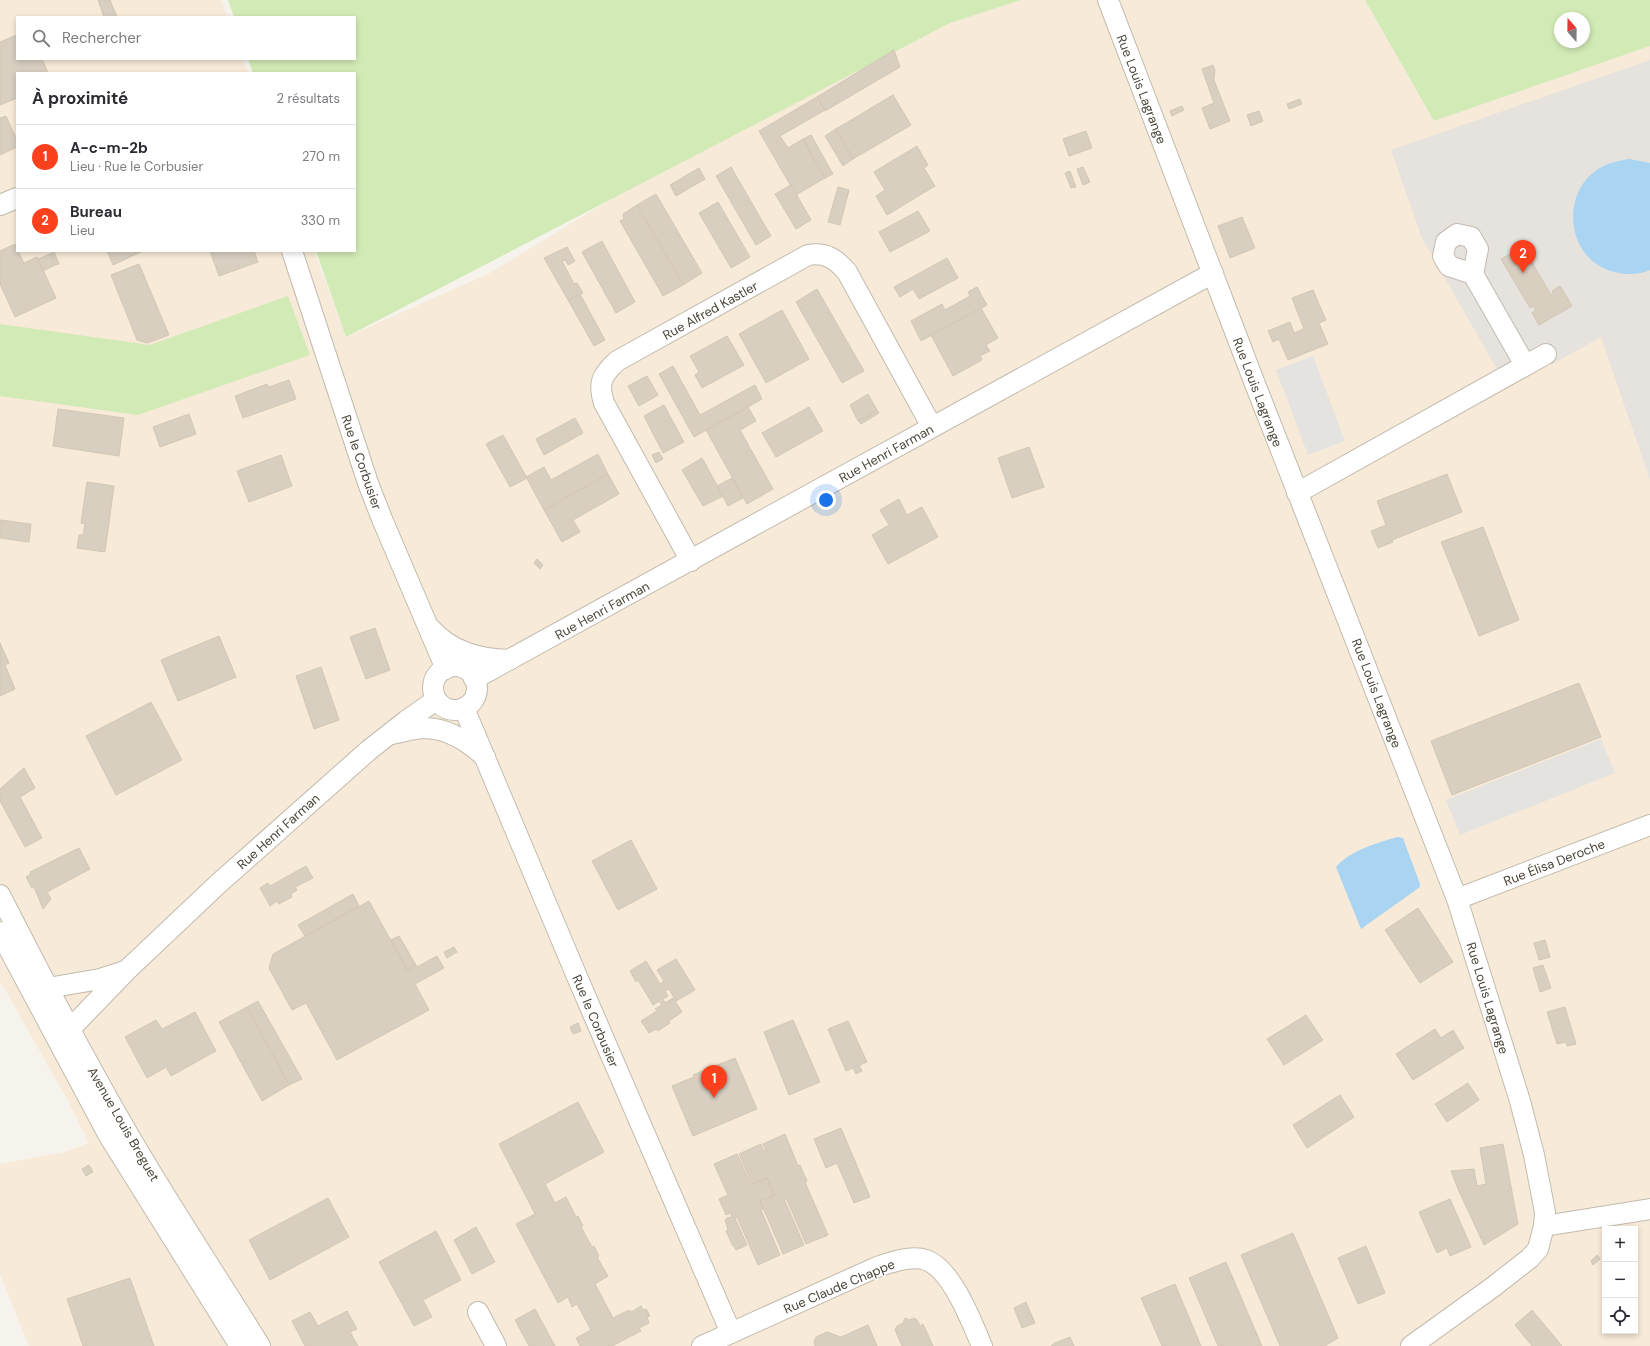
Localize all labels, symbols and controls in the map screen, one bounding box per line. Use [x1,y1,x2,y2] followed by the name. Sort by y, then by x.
[1554,12,1590,48] north arrow
[16,16,356,60] search box
[30,27,52,49] icon: search
[62,28,141,48] text: Rechercher
[1113,32,1170,146] street label: Rue Louis Lagrange
[32,87,128,109] text: À proximité
[277,90,340,107] text: 2 résultats
[70,138,148,158] text: A-c-m-2b
[43,148,47,165] text: 1
[302,148,340,165] text: 270 m
[70,158,203,175] text: Lieu · Rue le Corbusier
[70,202,122,222] text: Bureau
[41,212,49,229] text: 2
[301,212,340,229] text: 330 m
[70,222,95,239] text: Lieu
[1510,240,1536,273] pin: 2
[660,277,761,344] street label: Rue Alfred Kastler
[1229,335,1286,449] street label: Rue Louis Lagrange
[337,413,386,512] street label: Rue le Corbusier
[836,420,937,486] street label: Rue Henri Farman
[816,490,836,510] your location
[552,577,653,643] street label: Rue Henri Farman
[1348,636,1405,750] street label: Rue Louis Lagrange
[233,790,323,873] street label: Rue Henri Farman
[1501,834,1607,890] street label: Rue Élisa Deroche
[1462,940,1513,1056] street label: Rue Louis Lagrange
[568,972,623,1070] street label: Rue le Corbusier
[84,1064,163,1184] street label: Avenue Louis Breguet
[701,1065,727,1098] pin: 1
[1602,1226,1638,1334] map controls
[1602,1226,1638,1262] button: +
[781,1255,897,1318] street label: Rue Claude Chappe
[1602,1262,1638,1298] button: −
[1602,1298,1638,1334] button: locate

